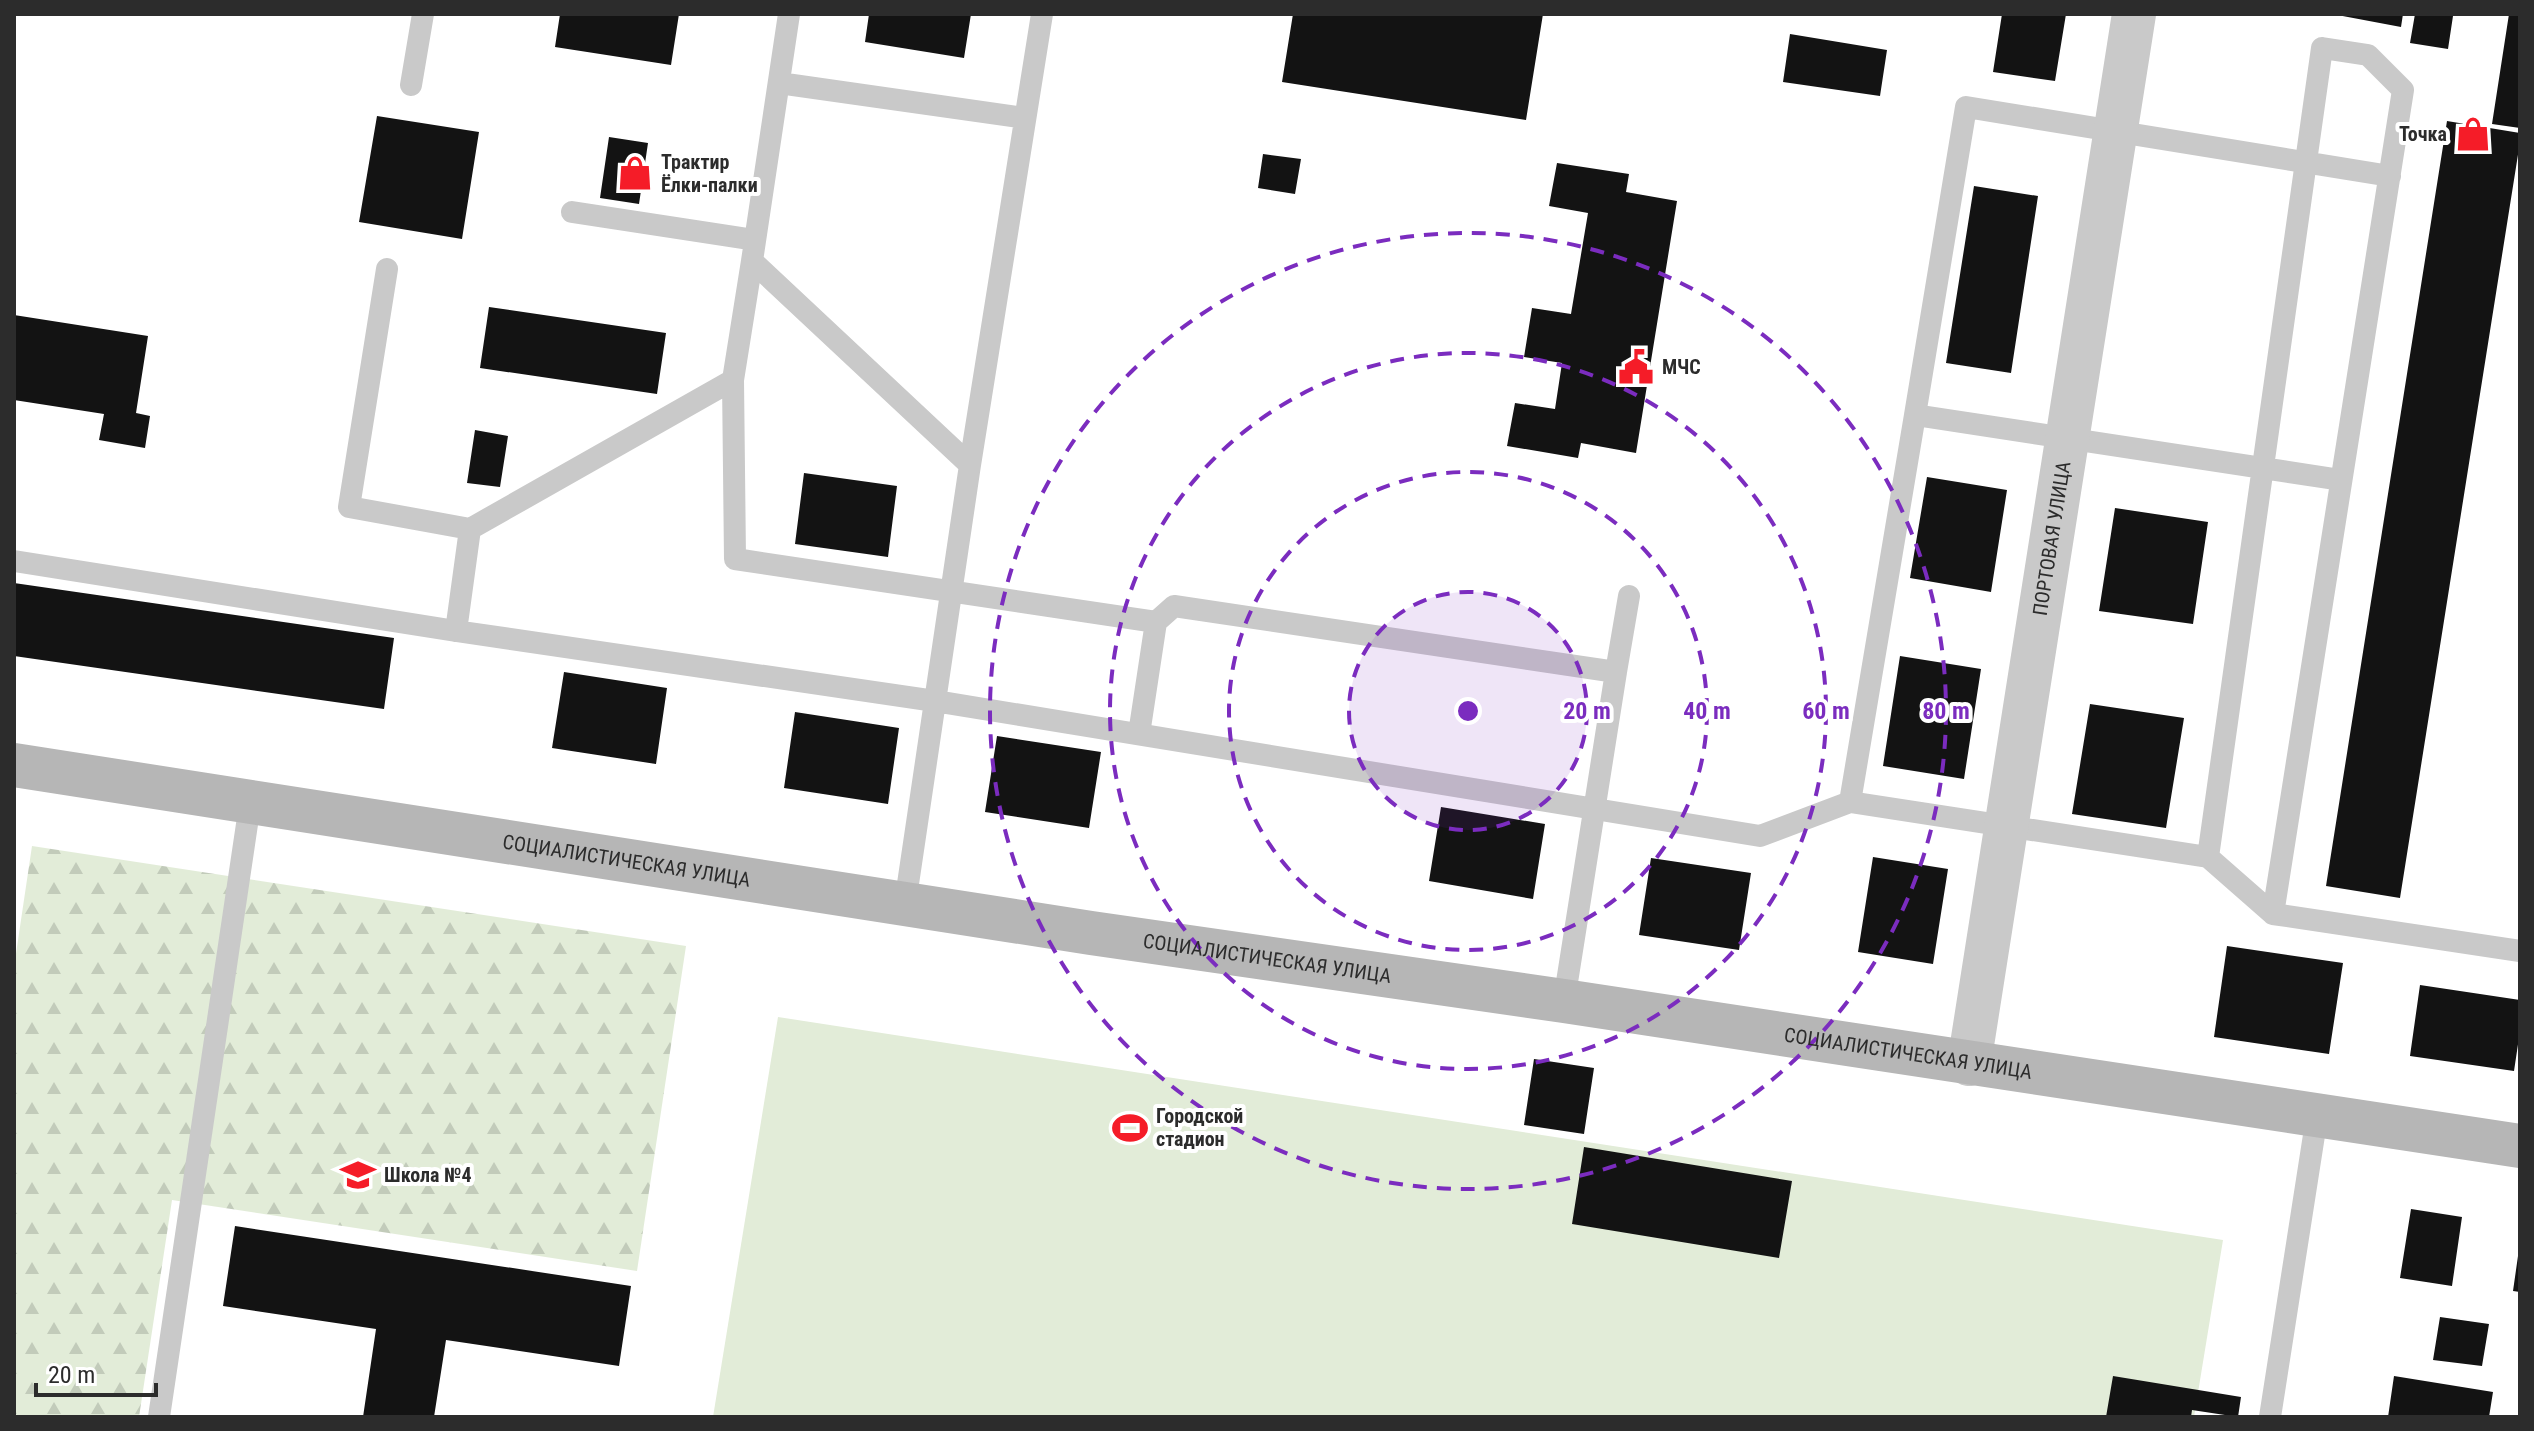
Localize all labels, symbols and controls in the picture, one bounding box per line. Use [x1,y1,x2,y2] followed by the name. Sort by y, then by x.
[2454,115,2492,153] shop icon: Точка
[2399,122,2447,146] place label: Точка
[661,150,758,197] place label: Трактир Ёлки-палки
[616,154,654,192] shop icon: Трактир Ёлки-палки
[1617,348,1655,386] public building icon: МЧС
[1662,355,1701,379] place label: МЧС
[2028,459,2076,617] street label: ПОРТОВАЯ УЛИЦА
[1454,697,1482,725] centre of rings
[1563,697,1611,725] text: 20 m
[1683,697,1731,725] text: 40 m
[1802,697,1850,725] text: 60 m
[1922,697,1970,725] text: 80 m
[501,829,753,892] street label: СОЦИАЛИСТИЧЕСКАЯ УЛИЦА
[1142,929,1393,988] street label: СОЦИАЛИСТИЧЕСКАЯ УЛИЦА
[1783,1023,2034,1084] street label: СОЦИАЛИСТИЧЕСКАЯ УЛИЦА
[1156,1104,1243,1151] place label: Городской стадион
[1111,1109,1149,1147] sports icon: Городской стадион
[339,1156,377,1194] school or university icon: Школа №4
[384,1163,472,1187] place label: Школа №4
[36,1347,156,1397] scale bar
[48,1361,95,1389] text: 20 m

